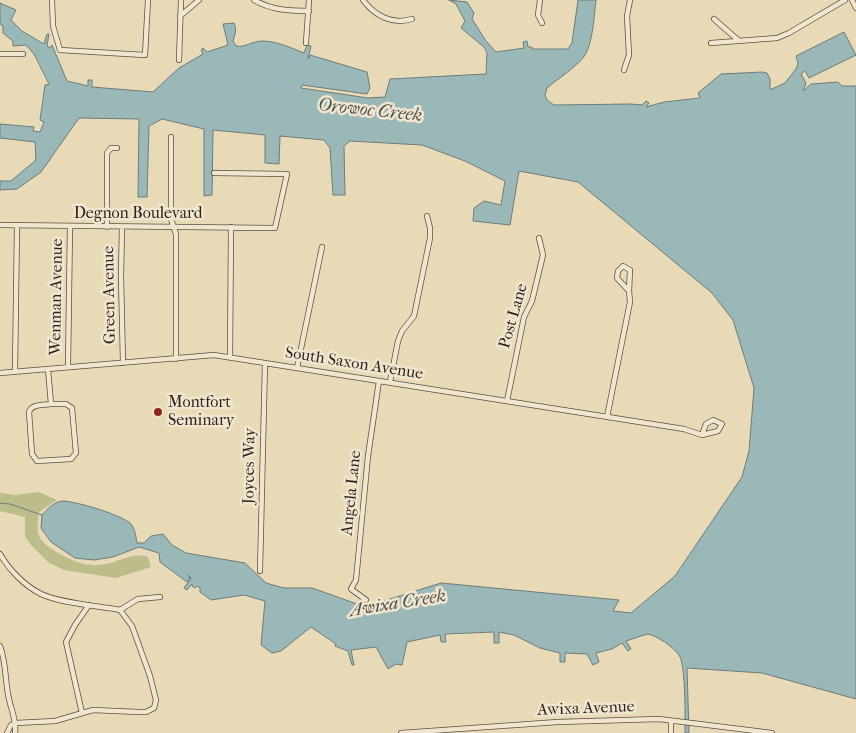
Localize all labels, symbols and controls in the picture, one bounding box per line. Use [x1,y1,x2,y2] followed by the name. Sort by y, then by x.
[317,95,423,127] water label: Orowoc Creek
[74,204,202,224] street label: Degnon Boulevard
[46,238,68,356] street label: Wenman Avenue
[100,246,120,344] street label: Green Avenue
[496,281,532,351] street label: Post Lane
[284,344,424,384] street label: South Saxon Avenue
[168,393,234,431] place label: Montfort Seminary
[152,406,164,418] marker: Montfort Seminary
[240,428,260,504] street label: Joyces Way
[338,449,366,537] street label: Angela Lane
[348,586,448,622] water label: Awixa Creek
[537,698,635,720] street label: Awixa Avenue

